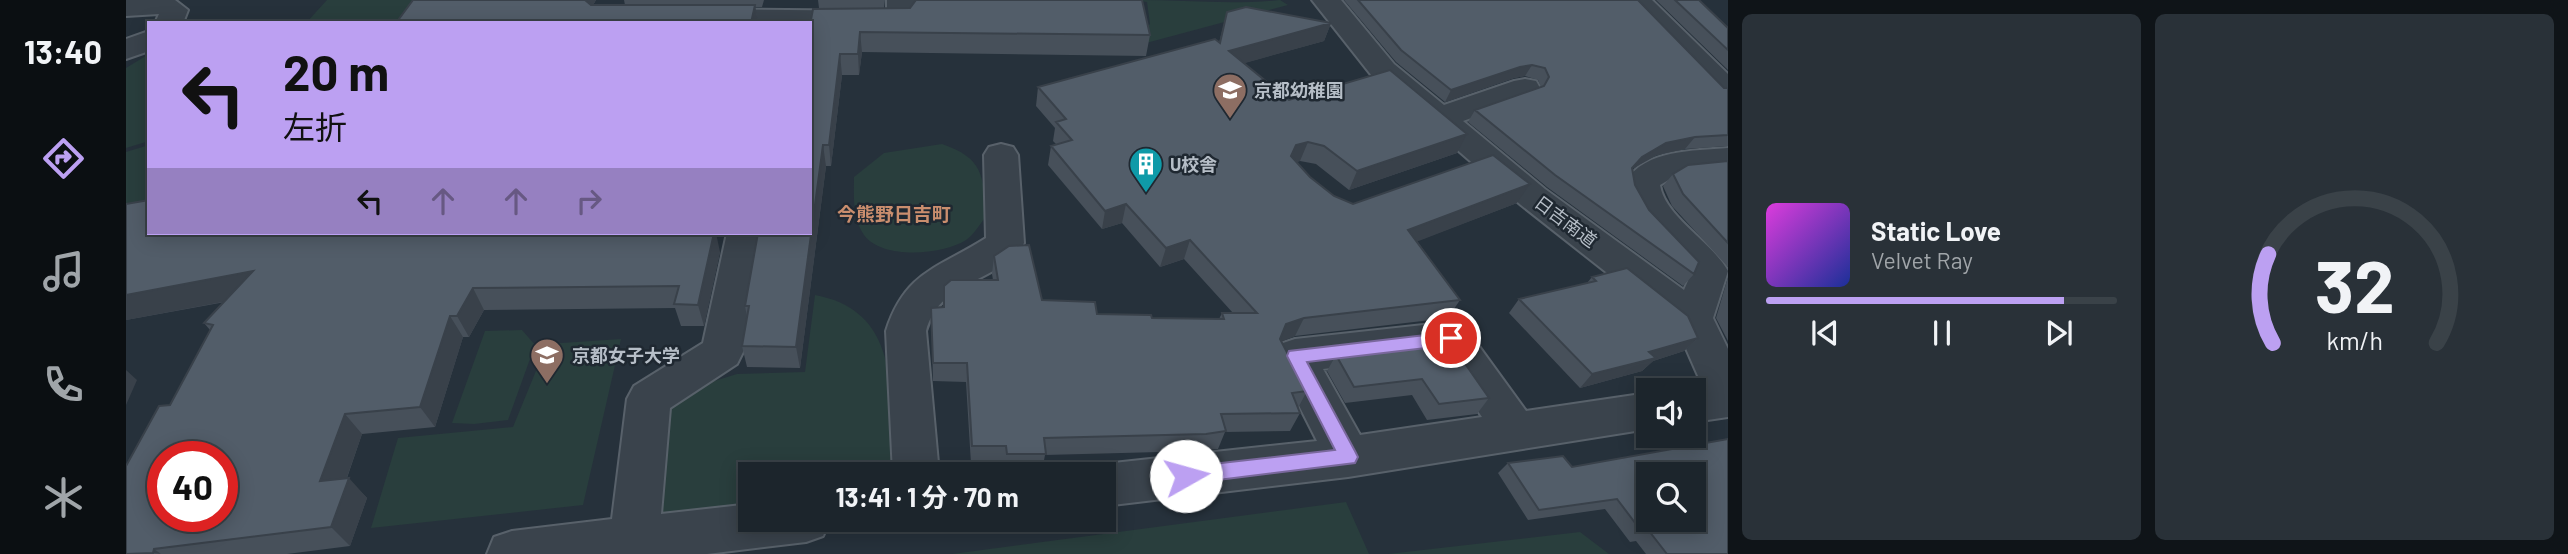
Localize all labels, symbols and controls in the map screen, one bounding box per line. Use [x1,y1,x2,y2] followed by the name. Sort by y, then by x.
[24,32,102,70] text: 13:40
[283,42,389,101] text: 20 m
[168,49,259,140] icon: left
[1211,71,1249,120] school or university icon: 京都幼稚園
[1254,79,1344,101] place label: 京都幼稚園
[283,107,347,145] text: 左折
[39,134,88,183] icon: directions
[1127,145,1165,194] building icon: U校舎
[1170,153,1217,175] place label: U校舎
[351,182,389,220] icon: left
[424,182,462,220] icon: ahead
[497,182,535,220] icon: ahead
[570,182,608,220] icon: right
[1531,191,1601,251] street label: 日吉南道
[837,202,951,225] district label: 今熊野日吉町
[1871,215,2001,246] text: Static Love
[2314,240,2395,328] text: 32
[1871,246,1973,274] text: Velvet Ray
[39,247,88,296] icon: music
[1421,308,1481,368] pin
[1806,314,1844,352] icon: previous
[1923,314,1961,352] icon: pause
[2040,314,2078,352] icon: next
[1432,319,1470,357] icon: arrive
[2326,325,2383,355] text: km/h
[528,336,566,385] school or university icon: 京都女子大学
[572,344,680,366] place label: 京都女子大学
[39,360,88,409] icon: phone
[1636,378,1706,532] map controls
[1636,378,1706,448] button: sound
[1149,439,1223,513] position arrow
[147,441,238,532] speed limit sign: 40
[1636,462,1706,532] button: search
[39,473,88,522] icon: climate
[835,481,1019,512] text: 13:41 · 1 分 · 70 m

